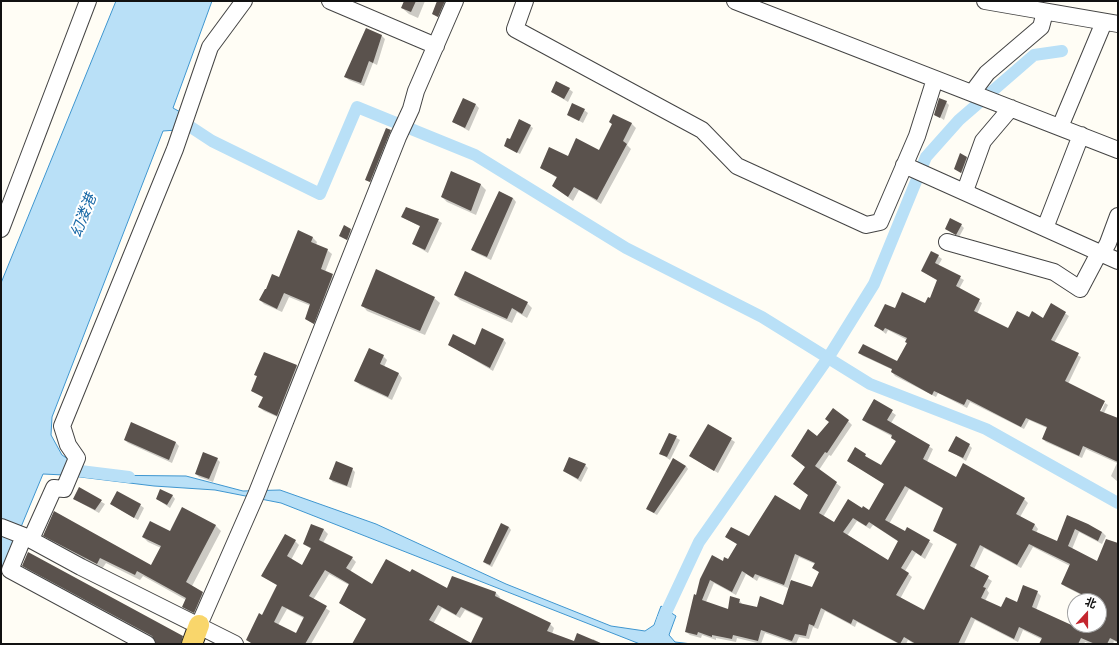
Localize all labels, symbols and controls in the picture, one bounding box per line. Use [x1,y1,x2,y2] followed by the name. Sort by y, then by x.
[68,192,100,240] water label: 幻溇港
[1067,593,1107,633] north arrow
[1083,594,1099,611] text: 北

